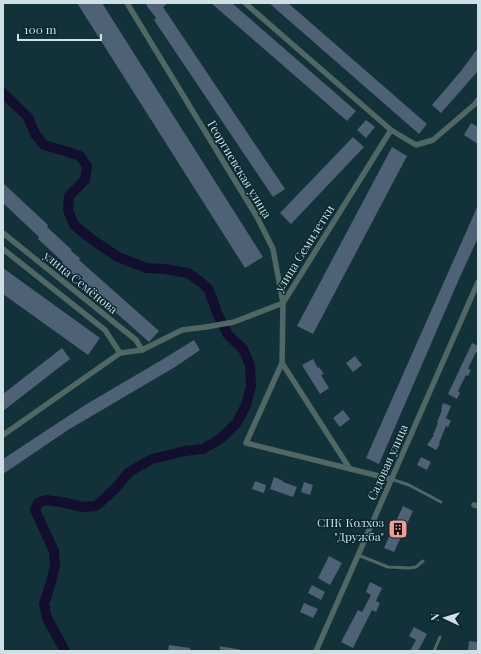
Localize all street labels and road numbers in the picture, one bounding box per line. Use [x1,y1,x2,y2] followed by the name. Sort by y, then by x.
[204,117,276,221] street label: Георгиевская улица
[270,201,337,295] street label: улица Семилетки
[40,247,121,317] street label: улица Семёнова
[363,422,411,502] street label: Садовая улица

